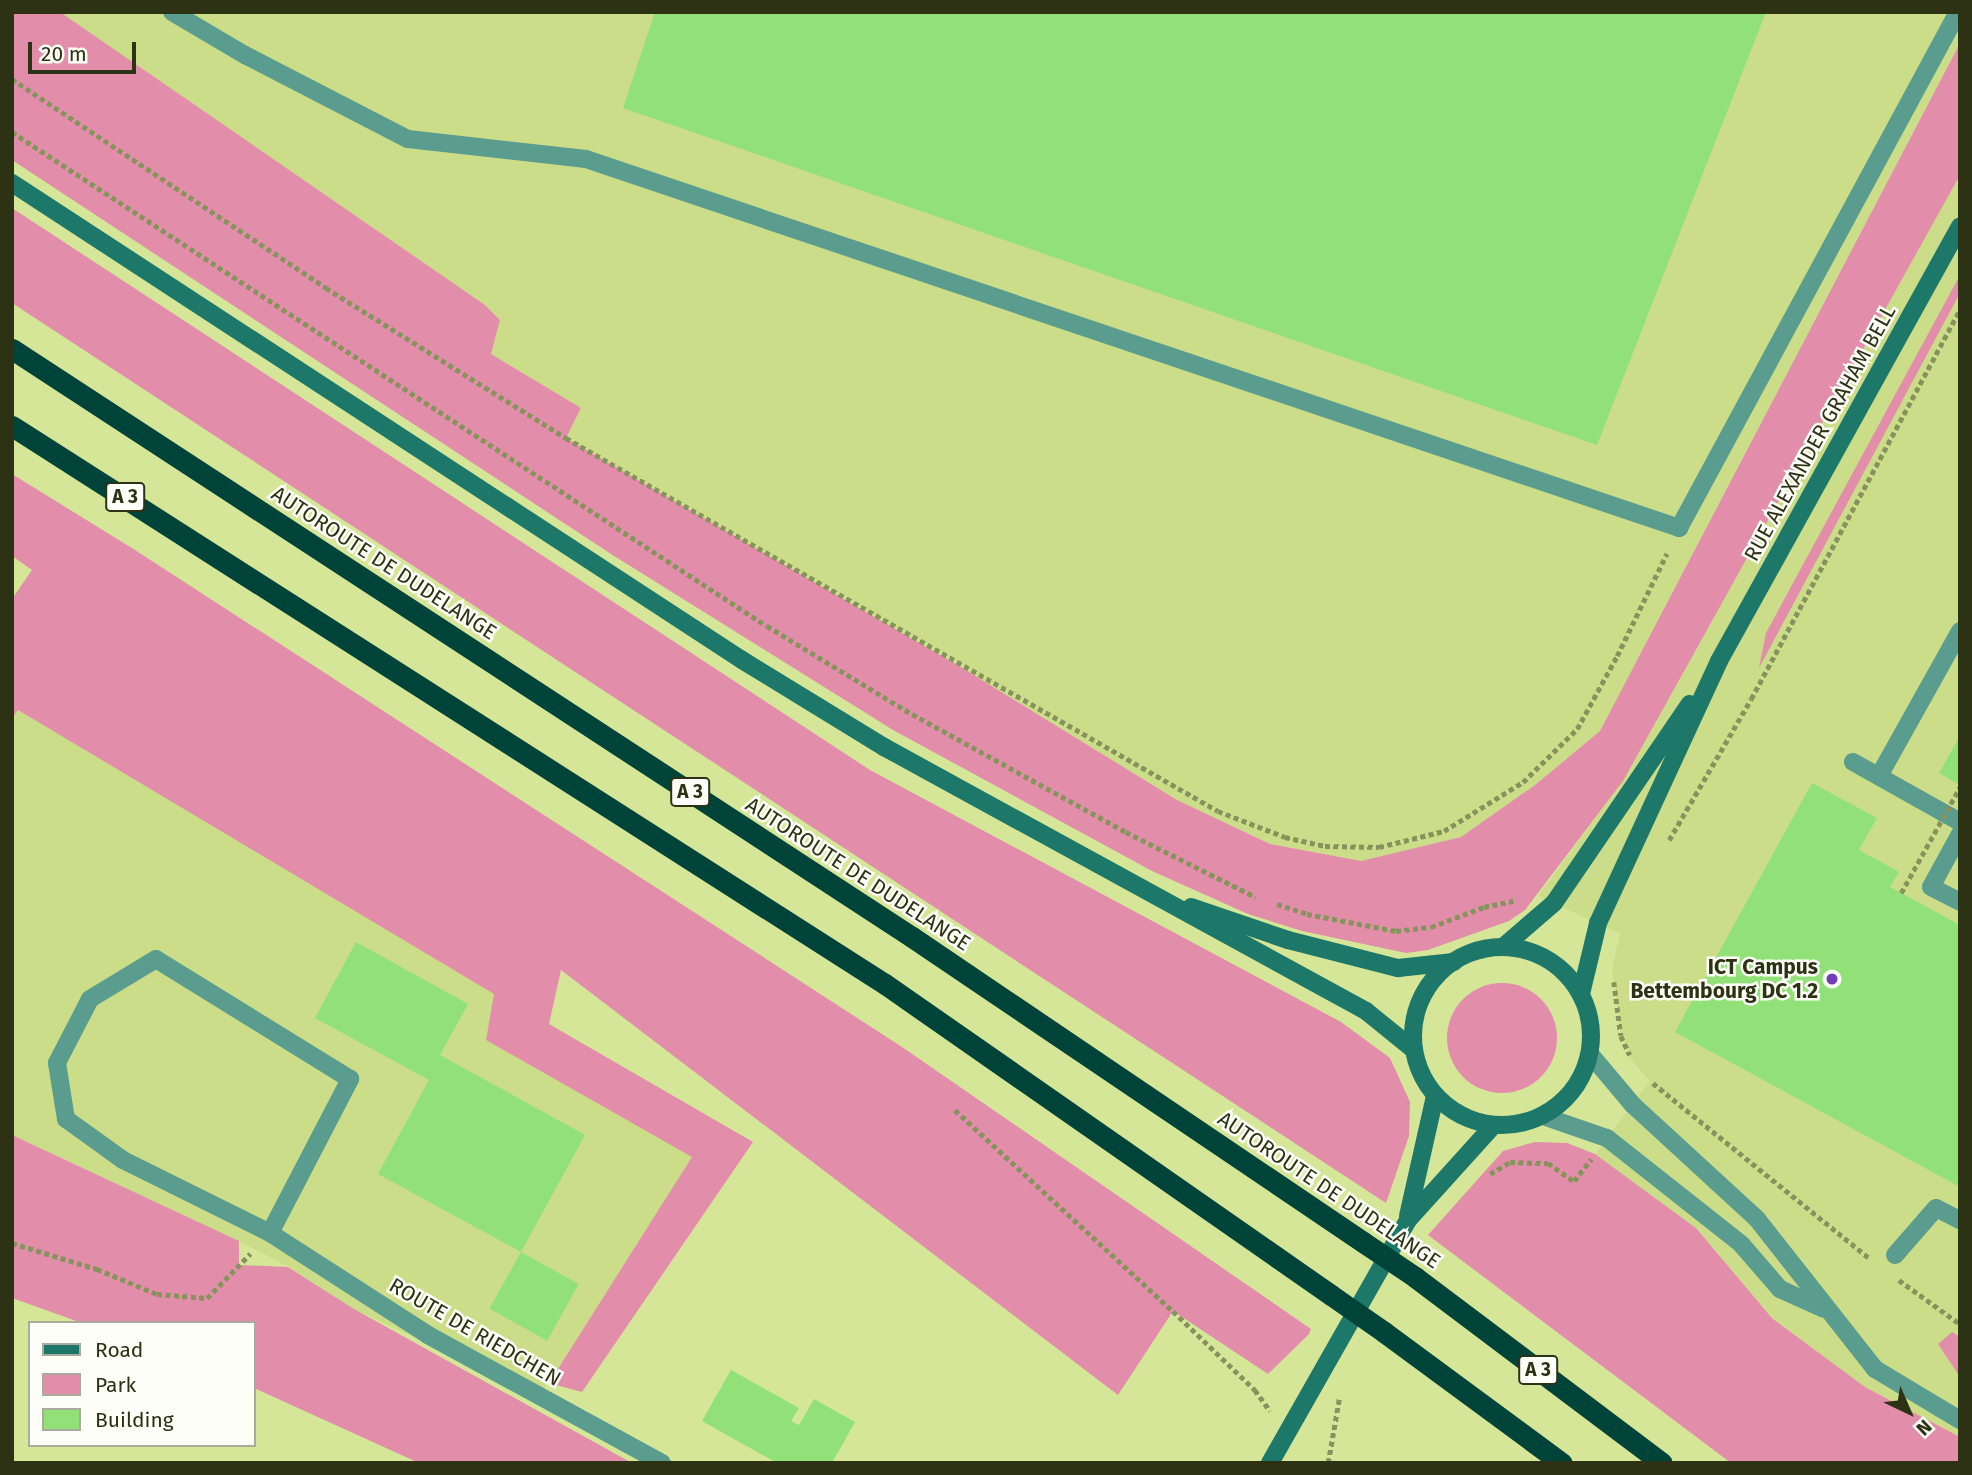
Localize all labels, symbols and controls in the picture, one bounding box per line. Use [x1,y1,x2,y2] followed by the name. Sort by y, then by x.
[32,28,140,72] scale bar
[41,41,87,67] text: 20 m
[1739,301,1901,565] street label: RUE ALEXANDER GRAHAM BELL
[267,481,501,645] street label: AUTOROUTE DE DUDELANGE
[104,482,146,512] road number: A 3
[669,776,711,807] road number: A 3
[741,792,975,956] street label: AUTOROUTE DE DUDELANGE
[1630,954,1818,1004] place label: ICT Campus Bettembourg DC 1.2
[1824,971,1840,987] marker: ICT Campus Bettembourg DC 1.2
[1213,1106,1445,1274] street label: AUTOROUTE DE DUDELANGE
[385,1273,565,1391] street label: ROUTE DE RIEDCHEN
[28,1321,256,1447] legend
[95,1337,143,1363] text: Road
[1517,1354,1559,1386] road number: A 3
[95,1372,136,1398] text: Park
[1874,1377,1944,1447] north arrow
[95,1407,174,1433] text: Building
[1911,1415,1936,1440] text: N

